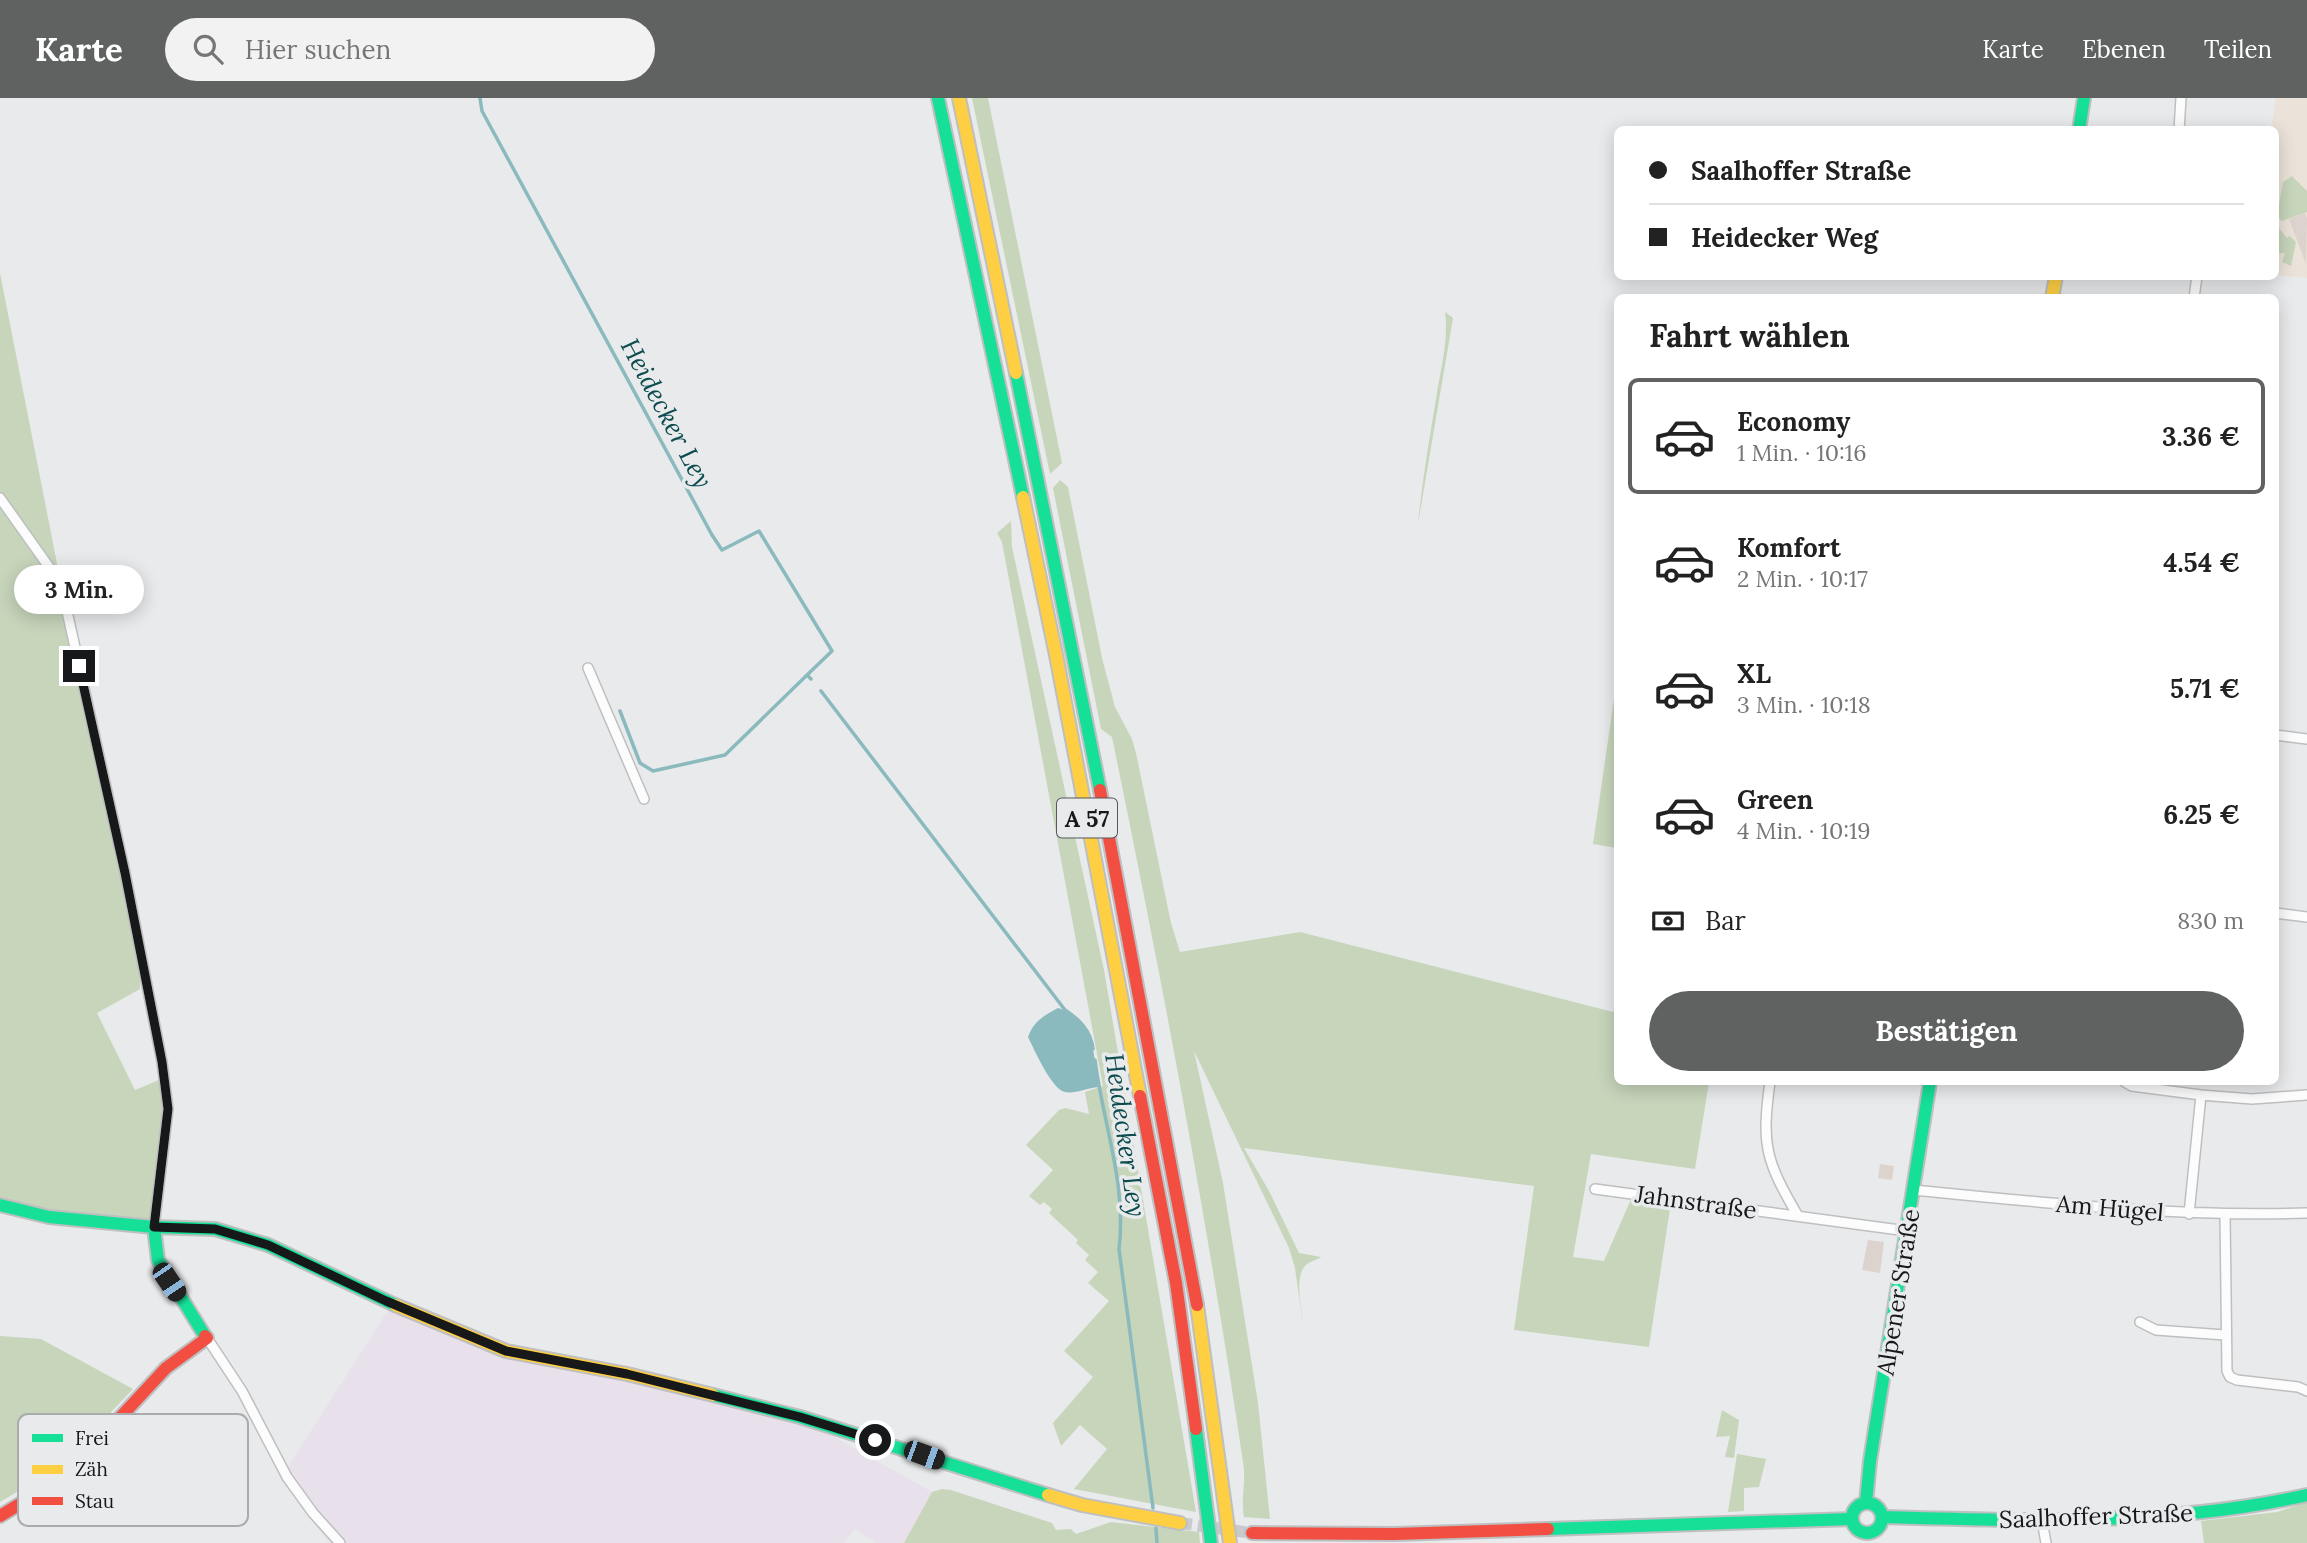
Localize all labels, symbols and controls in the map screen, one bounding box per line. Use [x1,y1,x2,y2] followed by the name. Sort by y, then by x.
[165,18,655,81] search box
[35,28,123,70] text: Karte
[189,30,227,68] icon: search
[245,33,391,66] text: Hier suchen
[1982,34,2044,65] text: Karte
[2082,34,2166,65] text: Ebenen
[2204,34,2272,65] text: Teilen
[1691,154,1911,187] text: Saalhoffer Straße
[1691,221,1878,254] text: Heidecker Weg
[1649,315,1850,356] text: Fahrt wählen
[614,332,720,494] water label: Heidecker Ley
[1653,405,1716,468] icon: car
[1737,405,1850,438] text: Economy
[2162,420,2240,453] text: 3.36 €
[1737,438,1867,467] text: 1 Min. · 10:16
[1653,531,1716,594] icon: car
[1737,531,1841,564] text: Komfort
[2163,546,2240,579] text: 4.54 €
[14,564,144,614] callout: 3 Min.
[1737,564,1868,593] text: 2 Min. · 10:17
[45,575,113,604] text: 3 Min.
[63,650,95,682] route end
[1653,657,1716,720] icon: car
[1737,657,1771,690] text: XL
[2170,672,2240,705] text: 5.71 €
[1737,690,1871,719] text: 3 Min. · 10:18
[1653,783,1716,846] icon: car
[1737,783,1813,816] text: Green
[1057,798,1117,838] road number: A 57
[2163,798,2240,831] text: 6.25 €
[1737,816,1871,845] text: 4 Min. · 10:19
[1649,902,1687,940] icon: cash
[1705,904,1746,937] text: Bar
[2177,906,2244,935] text: 830 m
[1649,991,2244,1071] button: Bestätigen
[1098,1051,1154,1219] water label: Heidecker Ley
[1632,1178,1759,1226] street label: Jahnstraße
[2054,1188,2165,1228] street label: Am Hügel
[1869,1207,1926,1378] street label: Alpener Straße
[149,1259,190,1305] car
[18,1414,248,1526] legend
[859,1424,891,1456] route start
[75,1426,109,1450] text: Frei
[901,1438,948,1472] car
[75,1457,108,1481] text: Zäh
[75,1489,114,1513] text: Stau
[1999,1497,2193,1535] street label: Saalhoffer Straße

